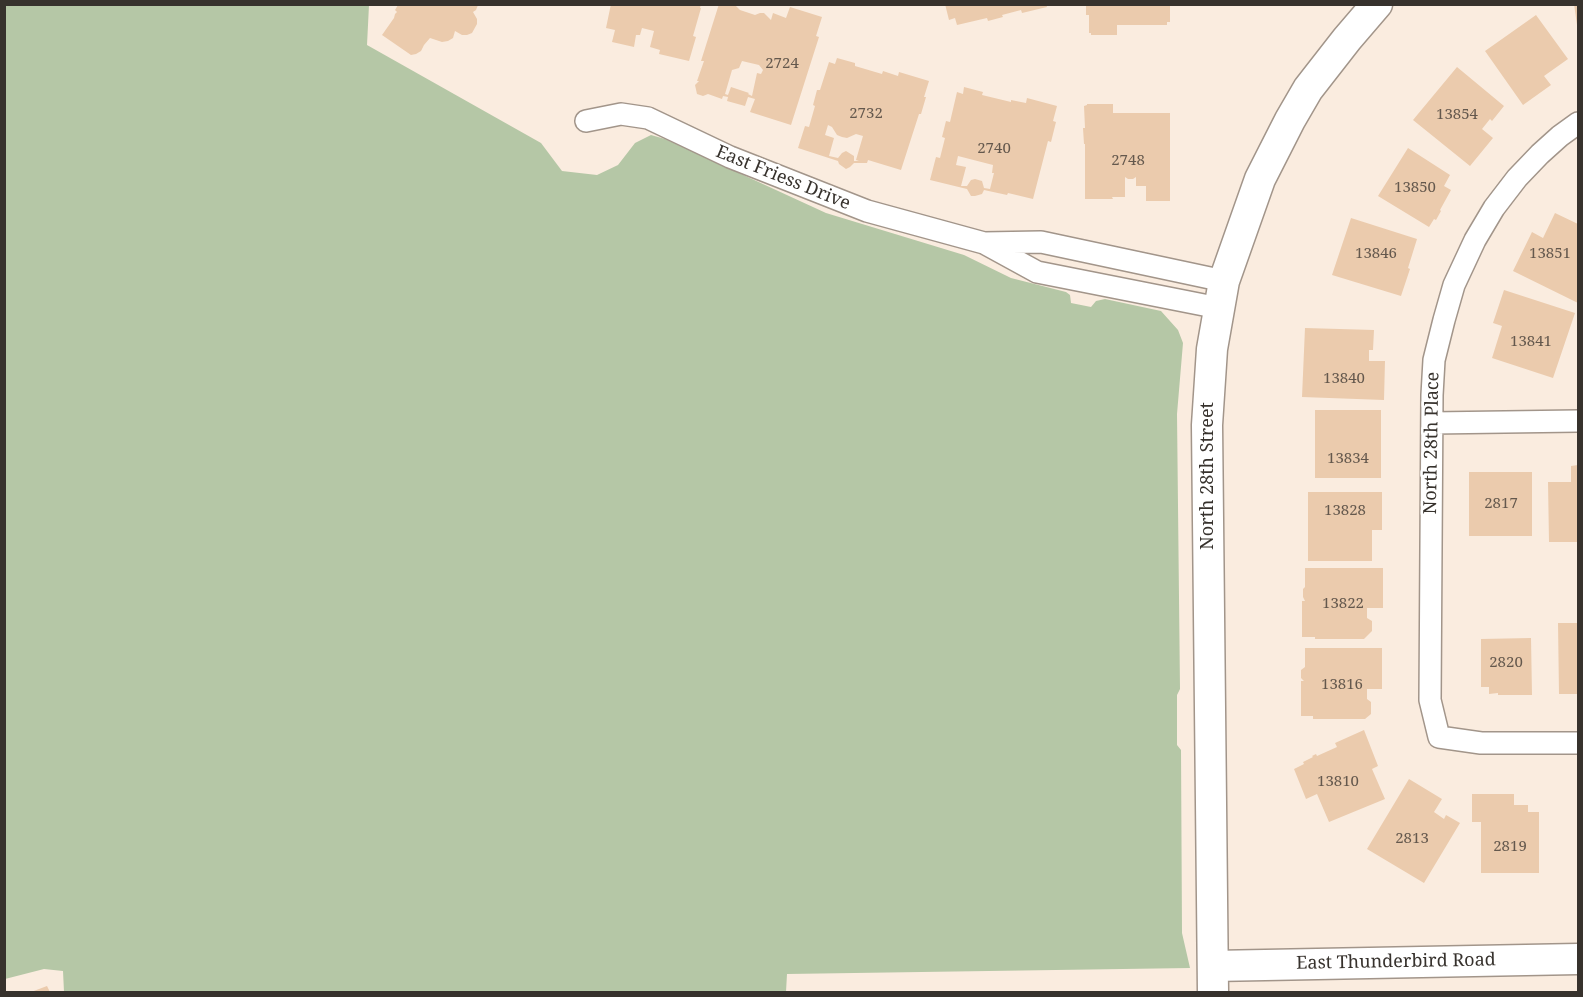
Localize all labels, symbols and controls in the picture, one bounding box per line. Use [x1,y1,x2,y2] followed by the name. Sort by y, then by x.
[765,55,799,73] house number: 2724
[849,105,883,123] house number: 2732
[1436,106,1478,124] house number: 13854
[977,140,1011,158] house number: 2740
[713,141,853,215] street label: East Friess Drive
[1111,152,1145,170] house number: 2748
[1394,179,1436,197] house number: 13850
[1355,245,1397,263] house number: 13846
[1529,245,1571,263] house number: 13851
[1510,333,1552,351] house number: 13841
[1323,370,1365,388] house number: 13840
[1420,371,1444,515] street label: North 28th Place
[1197,402,1219,550] street label: North 28th Street
[1327,450,1369,468] house number: 13834
[1484,495,1518,513] house number: 2817
[1324,502,1366,520] house number: 13828
[1322,595,1364,613] house number: 13822
[1489,654,1523,672] house number: 2820
[1321,676,1363,694] house number: 13816
[1317,773,1359,791] house number: 13810
[1395,830,1429,848] house number: 2813
[1493,838,1527,856] house number: 2819
[1296,949,1496,975] street label: East Thunderbird Road

